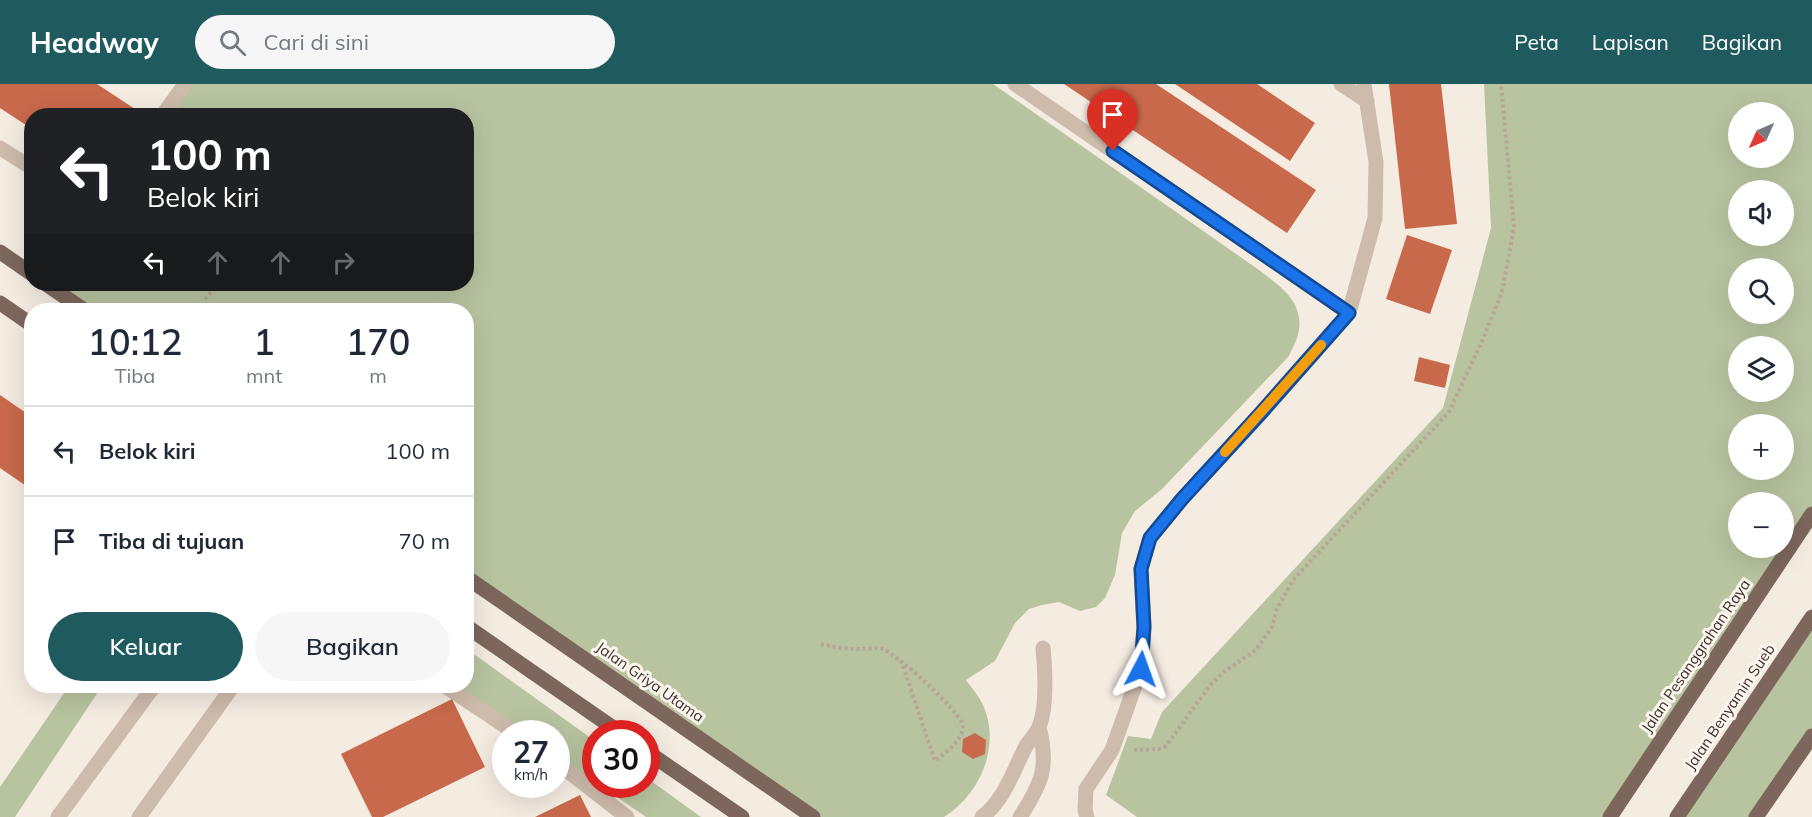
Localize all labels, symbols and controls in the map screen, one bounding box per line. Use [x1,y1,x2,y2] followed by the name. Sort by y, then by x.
[195,15,615,69] search box
[30,25,159,60] text: Headway
[216,26,249,59] icon: search
[264,28,369,56] text: Cari di sini
[1514,29,1559,55] text: Peta
[1592,29,1669,55] text: Lapisan
[1702,29,1782,55] text: Bagikan
[1087,89,1138,151] pin
[1096,98,1129,131] icon: arrive
[1728,102,1794,168] north arrow
[1728,102,1794,558] map controls
[147,128,272,181] text: 100 m
[48,132,126,210] icon: left
[147,180,259,214] text: Belok kiri
[1728,180,1794,246] button: sound
[138,246,171,279] icon: left
[201,246,234,279] icon: ahead
[264,246,297,279] icon: ahead
[327,246,360,279] icon: right
[1728,258,1794,324] button: search
[87,319,182,364] text: 10:12
[253,319,275,364] text: 1
[346,319,410,364] text: 170
[1728,336,1794,402] button: layers
[115,363,155,388] text: Tiba
[246,363,282,388] text: mnt
[369,363,387,388] text: m
[1728,414,1794,480] button: +
[48,435,81,468] icon: left
[99,437,195,465] text: Belok kiri
[385,437,450,465] text: 100 m
[1728,492,1794,558] button: −
[48,525,81,558] icon: arrive
[99,527,244,555] text: Tiba di tujuan
[399,527,450,555] text: 70 m
[1637,575,1754,736] street label: Jalan Pesanggrahan Raya
[48,612,243,681] button: Keluar
[255,612,450,681] button: Bagikan
[593,637,708,726] street label: Jalan Griya Utama
[1109,637,1173,701] position arrow
[1680,640,1779,773] street label: Jalan Benyamin Sueb
[582,720,660,798] speed limit sign: 30
[513,733,549,771] text: 27
[514,765,548,784] text: km/h

